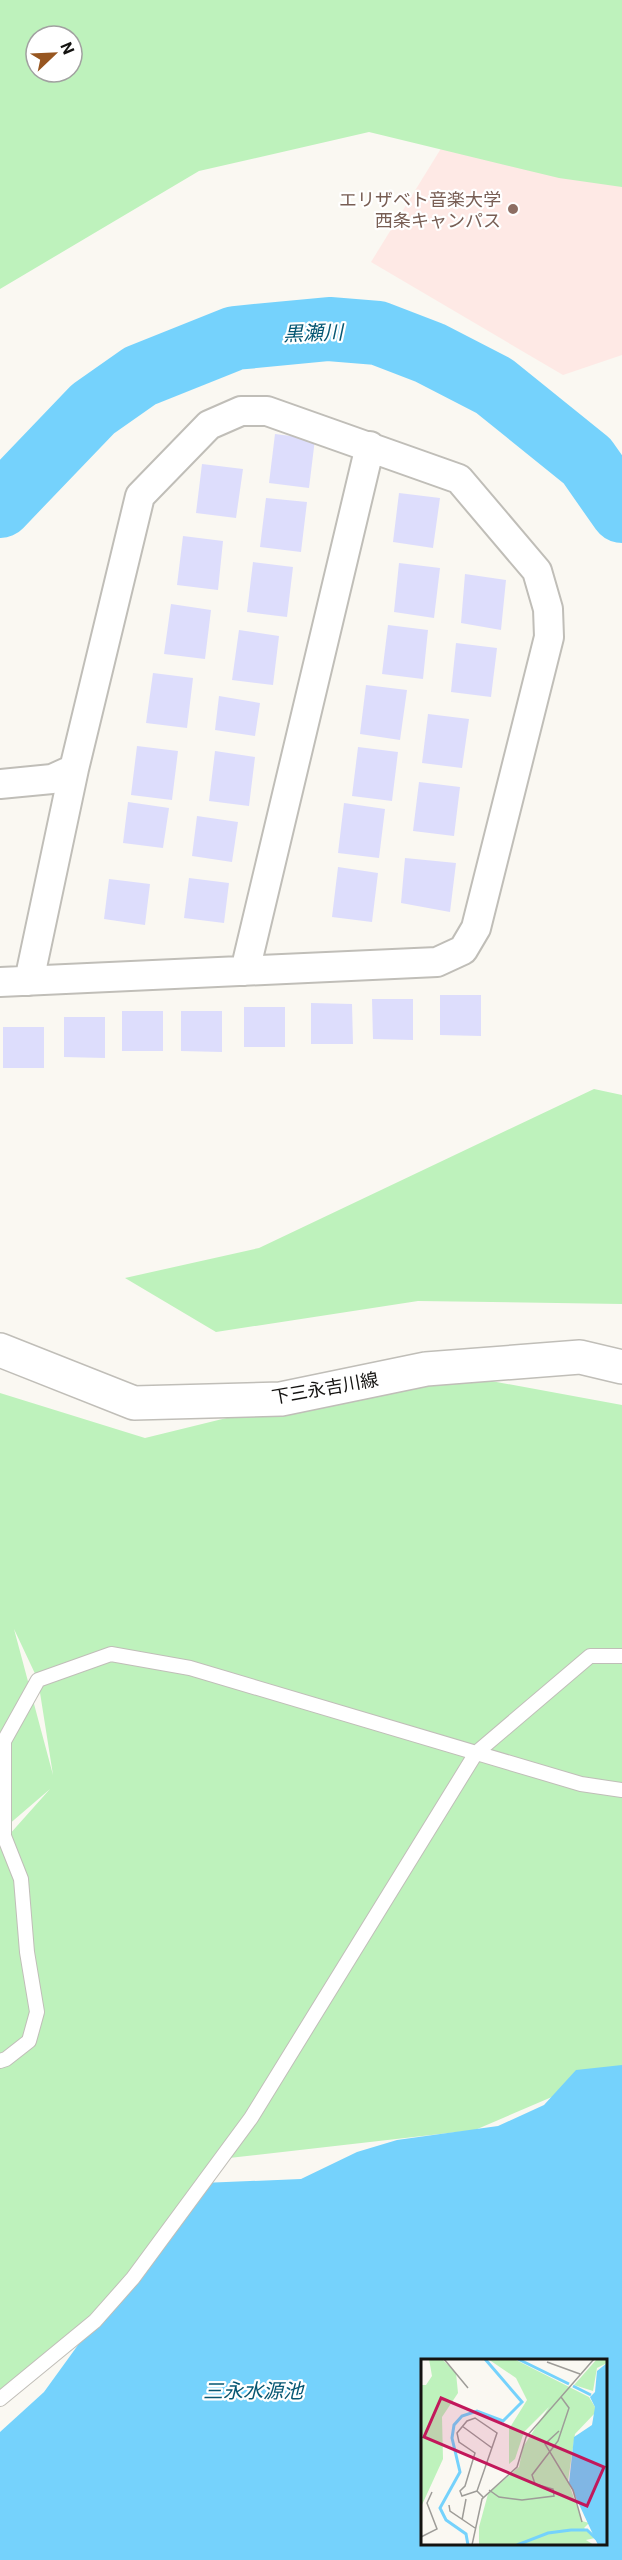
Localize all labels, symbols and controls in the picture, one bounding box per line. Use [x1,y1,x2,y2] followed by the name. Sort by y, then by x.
[24,24,84,84] north arrow
[56,39,78,57] text: N
[339,189,501,231] place label: エリザベト音楽大学 西条キャンパス
[506,202,520,216] marker: エリザベト音楽大学 西条キャンパス
[283,320,345,346] water label: 黒瀬川
[270,1368,380,1408] street label: 下三永吉川線
[421,2359,607,2545] inset map
[203,2379,305,2403] water label: 三永水源池

